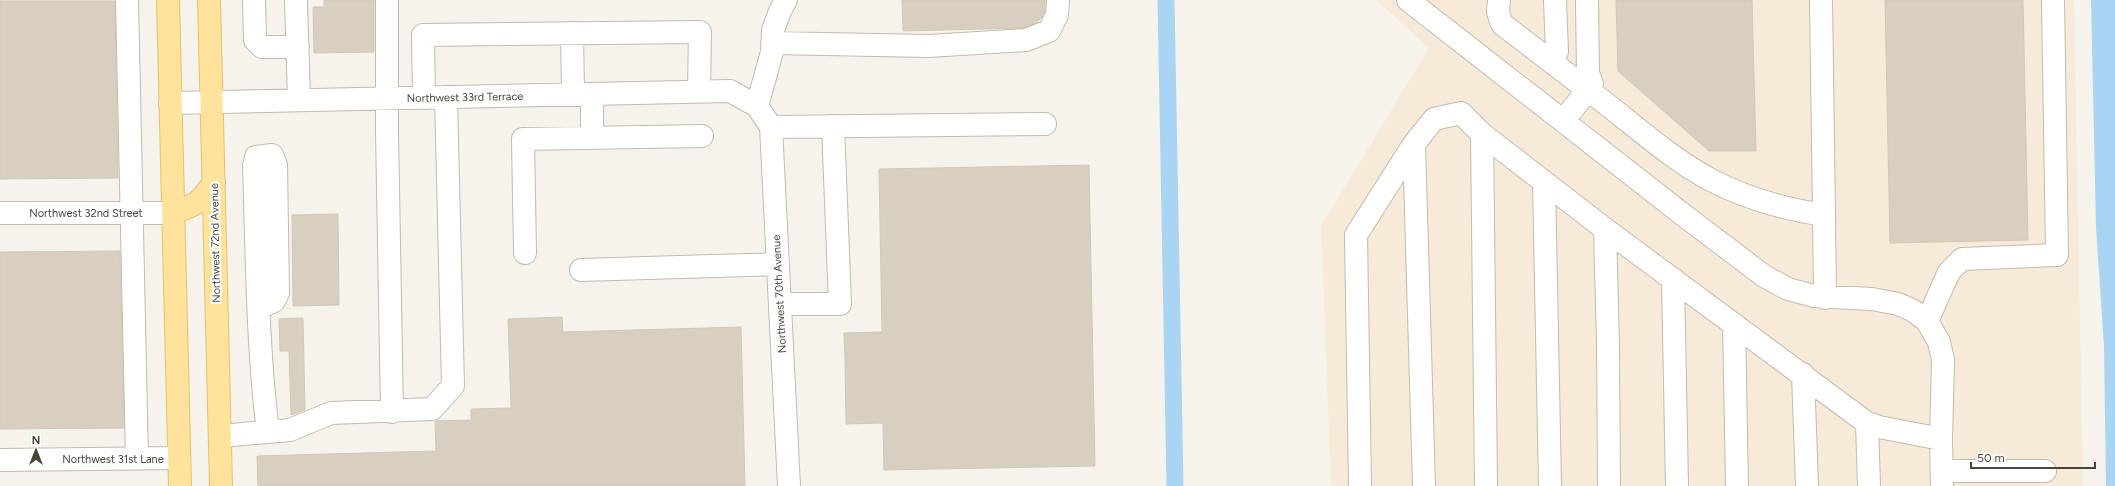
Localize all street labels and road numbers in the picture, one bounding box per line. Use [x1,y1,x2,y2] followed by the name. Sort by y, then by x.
[407,90,523,105] street label: Northwest 33rd Terrace
[208,183,223,303] street label: Northwest 72nd Avenue
[29,207,143,220] street label: Northwest 32nd Street
[770,234,789,353] street label: Northwest 70th Avenue
[62,453,164,466] street label: Northwest 31st Lane

